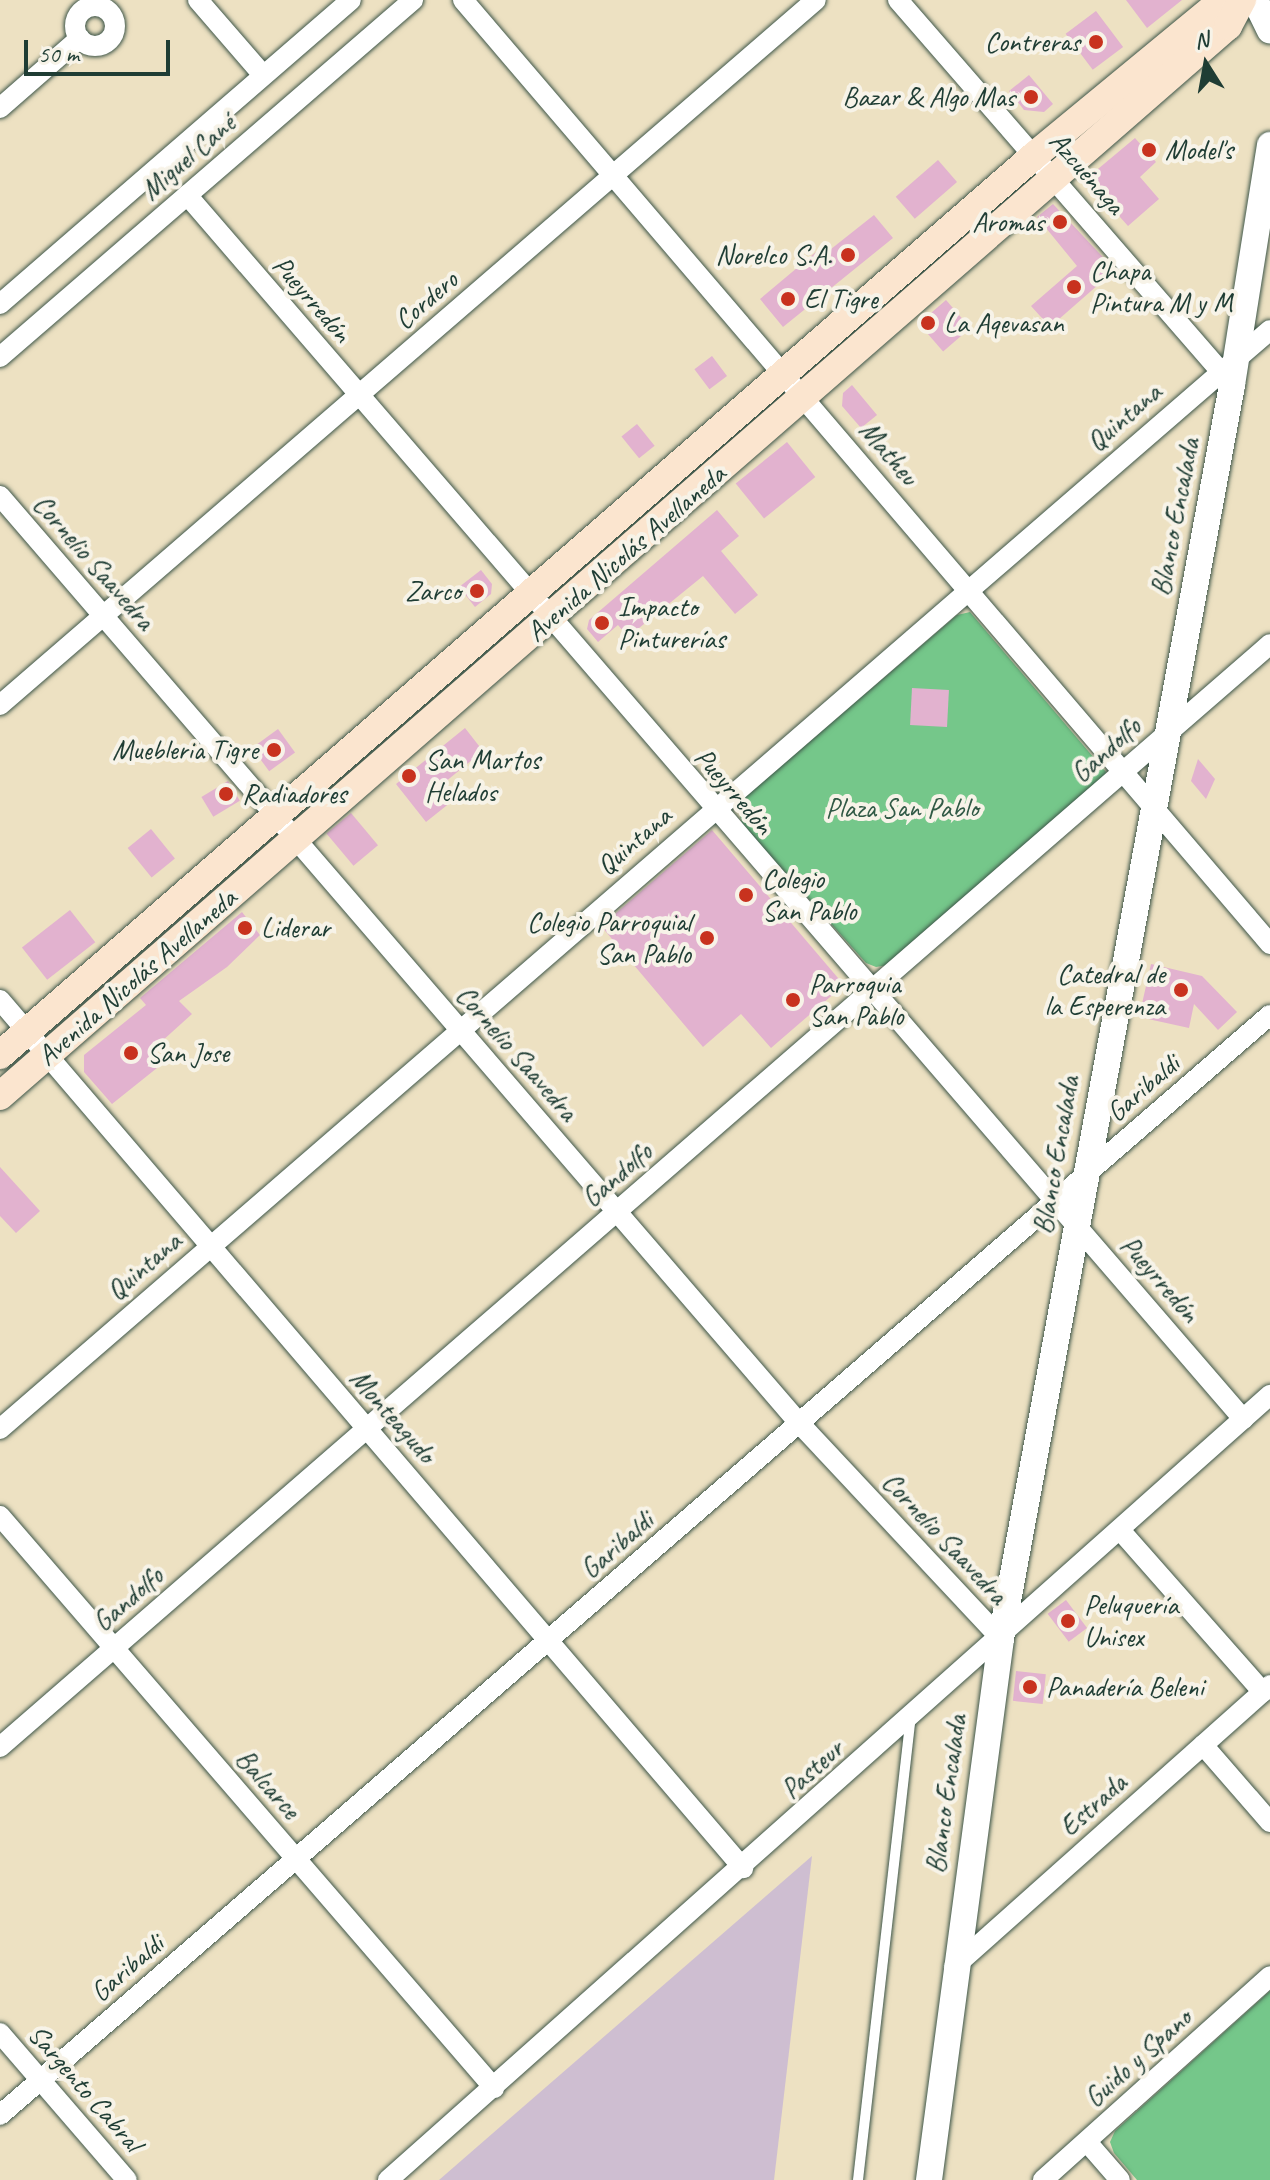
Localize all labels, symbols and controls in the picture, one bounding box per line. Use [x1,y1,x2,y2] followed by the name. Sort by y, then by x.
[28,24,174,74] scale bar
[1166,24,1246,104] north arrow
[985,25,1080,59] place label: Contreras
[1192,25,1211,55] text: N
[1087,33,1105,51] marker: Contreras
[38,39,79,69] text: 50 m
[841,80,1015,114] place label: Bazar & Algo Mas
[1022,88,1040,106] marker: Bazar & Algo Mas
[134,107,242,207] street label: Miguel Cané
[1042,125,1132,221] street label: Azcuénaga
[1165,133,1233,167] place label: Model's
[1140,141,1158,159] marker: Model's
[972,205,1044,239] place label: Aromas
[1051,213,1069,231] marker: Aromas
[716,238,832,272] place label: Norelco S.A.
[839,246,857,264] marker: Norelco S.A.
[265,249,359,349] street label: Pueyrredón
[1090,254,1232,320] place label: Chapa Pintura M y M
[387,263,465,337] street label: Cordero
[1065,278,1083,296] marker: Chapa Pintura M y M
[804,282,877,316] place label: El Tigre
[779,290,797,308] marker: El Tigre
[944,306,1062,340] place label: La Aqevasan
[919,314,937,332] marker: La Aqevasan
[1080,376,1168,458] street label: Quintana
[852,414,926,492] street label: Matheu
[1143,436,1207,598] street label: Blanco Encalada
[520,457,732,649] street label: Avenida Nicolás Avellaneda
[26,487,162,637] street label: Cornelio Saavedra
[405,574,461,608] place label: Zarco
[468,582,486,600] marker: Zarco
[618,590,725,656] place label: Impacto Pinturerías
[593,614,611,632] marker: Impacto Pinturerías
[1064,710,1148,790] street label: Gandolfo
[112,733,258,767] place label: Muebleria Tigre
[265,741,283,759] marker: Muebleria Tigre
[687,741,781,841] street label: Pueyrredón
[425,743,541,809] place label: San Martos Helados
[400,767,418,785] marker: San Martos Helados
[242,777,346,811] place label: Radiadores
[217,785,235,803] marker: Radiadores
[826,791,978,825] park label: Plaza San Pablo
[590,800,678,882] street label: Quintana
[762,862,858,928] place label: Colegio San Pablo
[31,881,243,1073] street label: Avenida Nicolás Avellaneda
[737,886,755,904] marker: Colegio San Pablo
[526,905,691,971] place label: Colegio Parroquial San Pablo
[261,911,330,945] place label: Liderar
[236,919,254,937] marker: Liderar
[698,929,716,947] marker: Colegio Parroquial San Pablo
[1045,957,1165,1023] place label: Catedral de la Esperenza
[809,967,905,1033] place label: Parroquia San Pablo
[449,978,585,1128] street label: Cornelio Saavedra
[1172,981,1190,999] marker: Catedral de la Esperenza
[784,991,802,1009] marker: Parroquia San Pablo
[147,1036,229,1070] place label: San Jose
[122,1044,140,1062] marker: San Jose
[1100,1047,1186,1129] street label: Garibaldi
[1026,1074,1086,1236] street label: Blanco Encalada
[575,1135,659,1215] street label: Gandolfo
[100,1225,188,1307] street label: Quintana
[1113,1229,1207,1329] street label: Pueyrredón
[343,1362,443,1470] street label: Monteagudo
[875,1464,1015,1612] street label: Cornelio Saavedra
[574,1504,660,1586] street label: Garibaldi
[86,1559,170,1639] street label: Gandolfo
[1084,1588,1178,1654] place label: Peluquería Unisex
[1059,1612,1077,1630] marker: Peluquería Unisex
[1046,1670,1204,1704] place label: Panadería Beleni
[1021,1678,1039,1696] marker: Panadería Beleni
[918,1713,974,1875] street label: Blanco Encalada
[774,1732,850,1806] street label: Pasteur
[229,1742,307,1826] street label: Balcarce
[1053,1766,1133,1844] street label: Estrada
[84,1927,170,2009] street label: Garibaldi
[1078,2001,1198,2115] street label: Guido y Spano
[21,2018,149,2158] street label: Sargento Cabral

